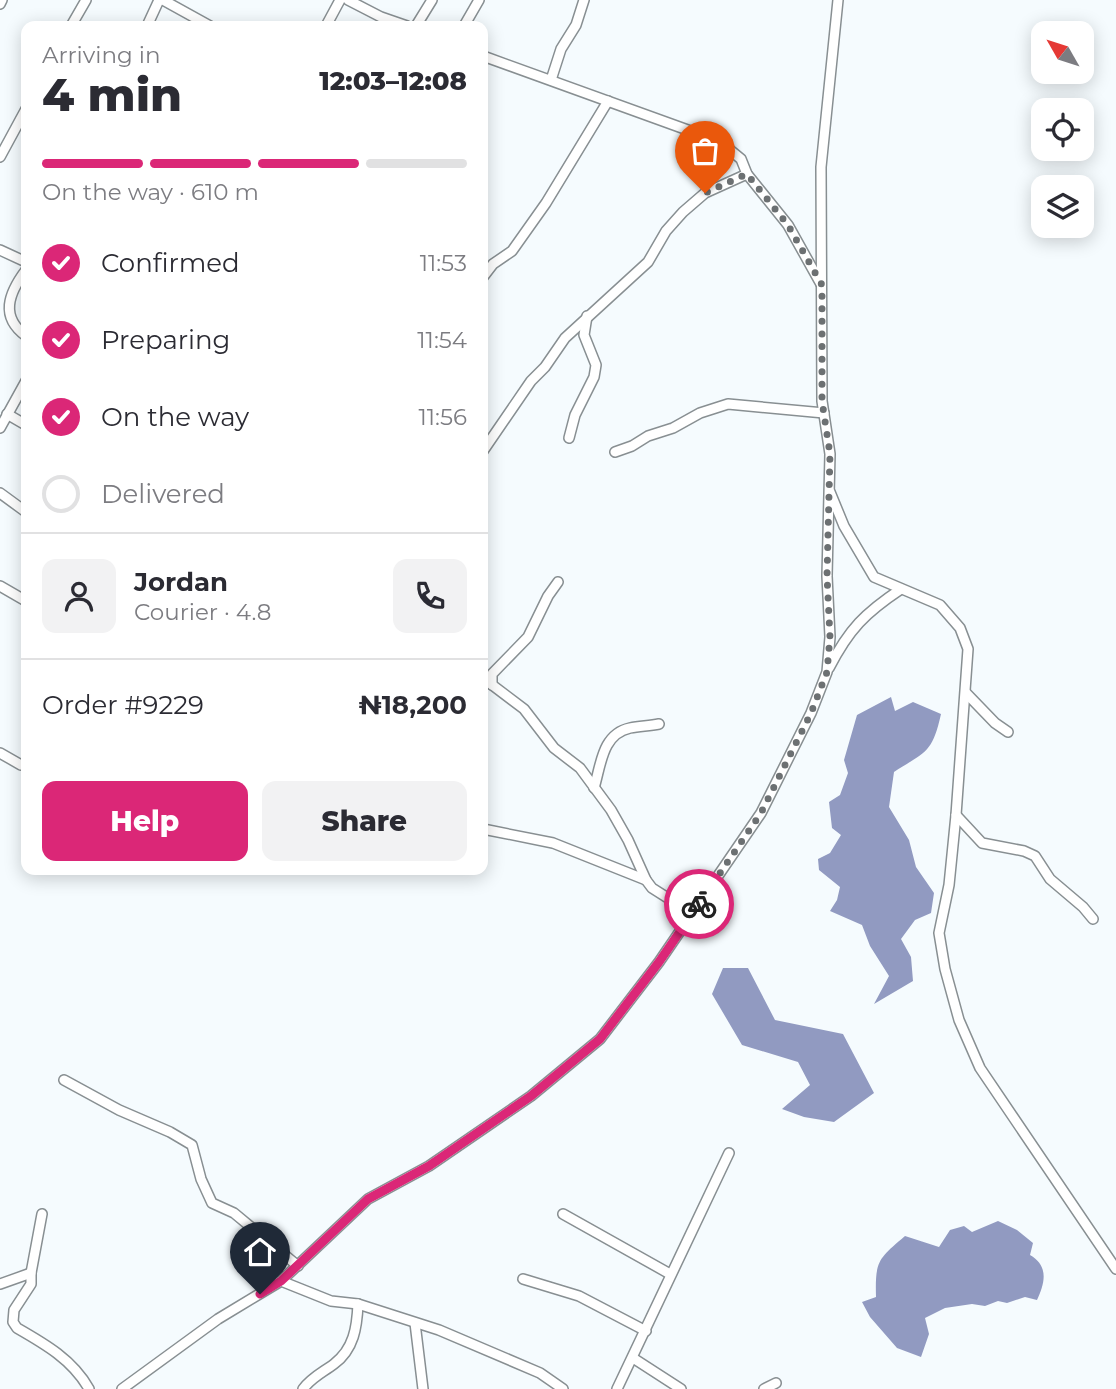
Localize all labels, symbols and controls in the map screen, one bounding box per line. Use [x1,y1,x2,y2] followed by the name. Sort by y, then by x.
[1031,21,1094,84] north arrow
[1031,21,1094,238] map controls
[42,41,161,69] text: Arriving in
[319,65,467,97] text: 12:03–12:08
[42,66,182,123] text: 4 min
[1031,98,1094,161] button: locate
[675,121,735,193] pin
[686,132,724,170] icon: bag
[1031,175,1094,238] button: layers
[42,178,259,206] text: On the way · 610 m
[42,244,80,282] icon: check
[101,247,240,279] text: Confirmed
[420,249,467,277] text: 11:53
[42,321,80,359] icon: check
[101,324,230,356] text: Preparing
[417,326,467,354] text: 11:54
[42,398,80,436] icon: check
[101,401,249,433] text: On the way
[418,403,467,431] text: 11:56
[101,478,225,510] text: Delivered
[42,559,116,633] button: person
[393,559,467,633] button: phone
[134,566,228,598] text: Jordan
[134,598,271,626] text: Courier · 4.8
[42,689,204,721] text: Order #9229
[358,689,467,721] text: ₦18,200
[42,781,248,861] button: Help
[262,781,467,861] button: Share
[664,869,734,939] courier
[680,885,718,923] icon: bike
[230,1222,290,1294] pin
[241,1233,279,1271] icon: home

